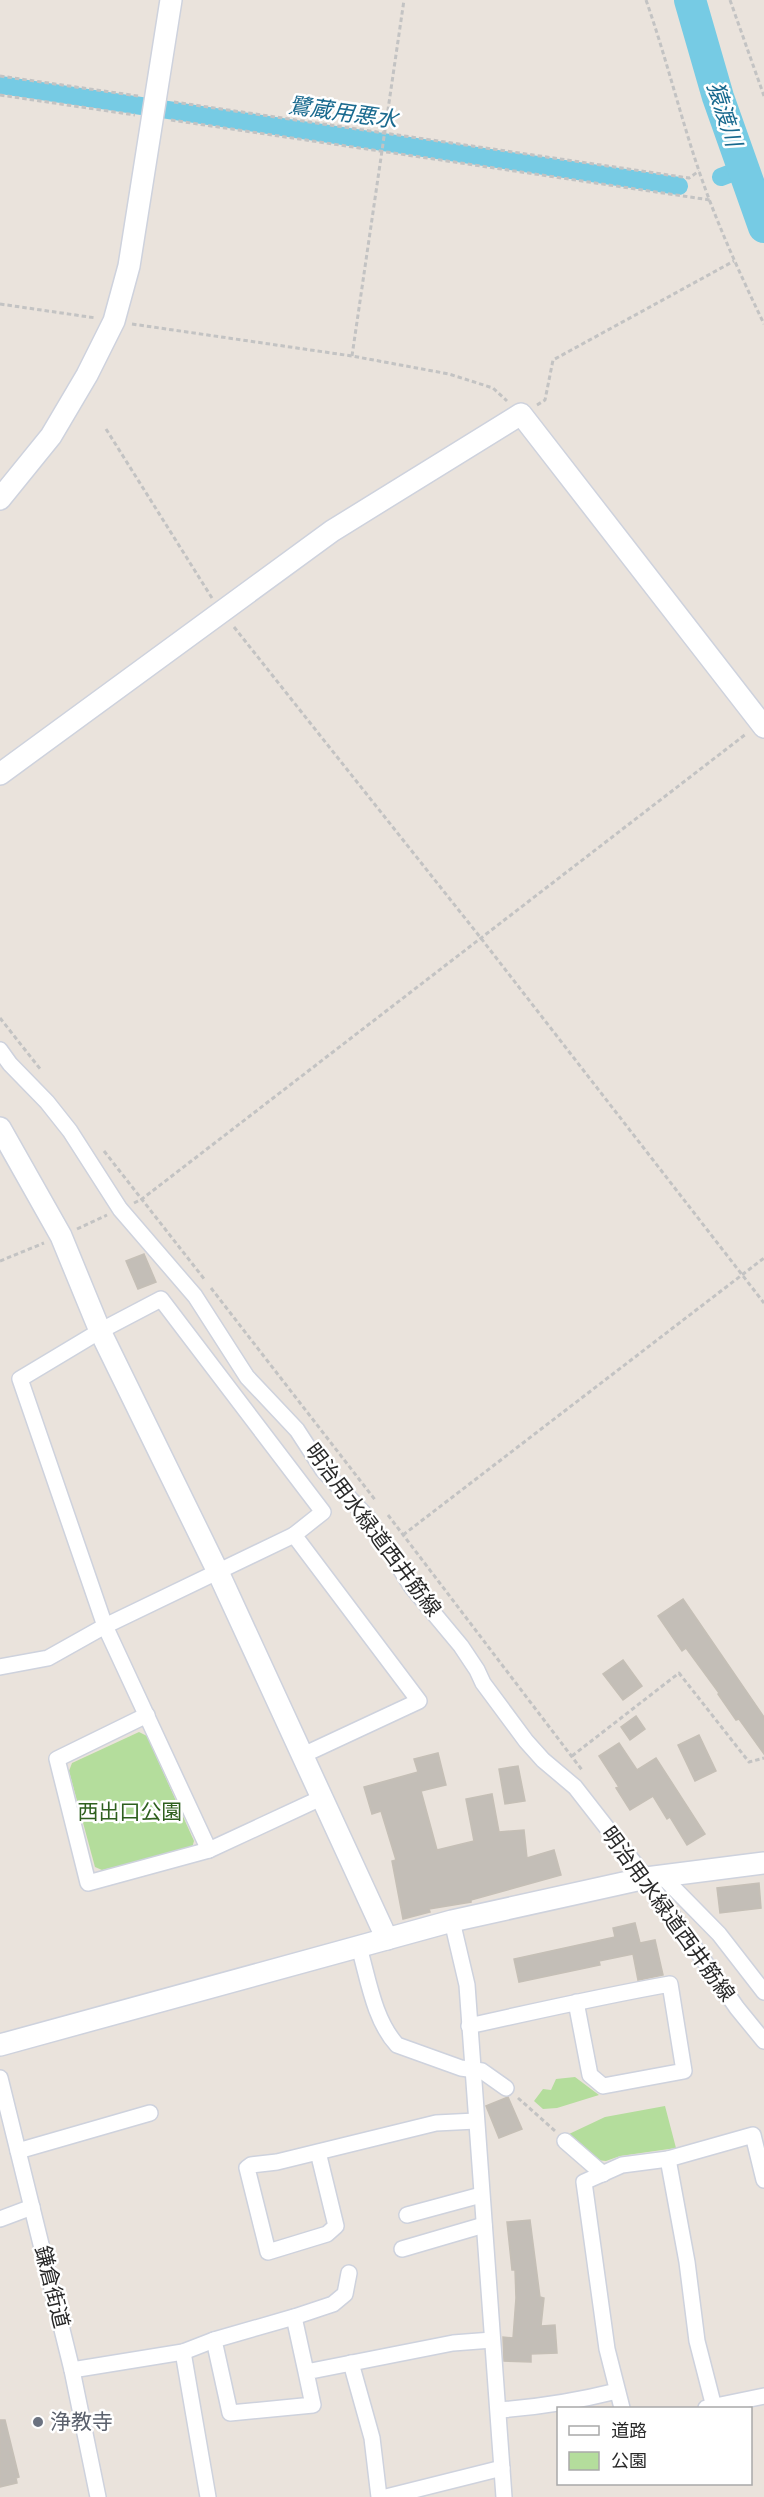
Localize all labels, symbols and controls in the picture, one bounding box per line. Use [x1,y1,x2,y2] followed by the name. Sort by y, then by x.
[703,78,749,151] water label: 猿渡川
[287,90,401,132] water label: 鷺蔵用悪水
[301,1438,447,1620] street label: 明治用水緑道西井筋線
[78,1798,183,1823] park label: 西出口公園
[597,1821,741,2005] street label: 明治用水緑道西井筋線
[31,2243,76,2330] street label: 鎌倉街道
[557,2407,752,2485] legend
[50,2408,113,2433] place label: 浄教寺
[31,2415,45,2429] marker: 浄教寺
[611,2419,647,2441] text: 道路
[611,2449,647,2471] text: 公園

